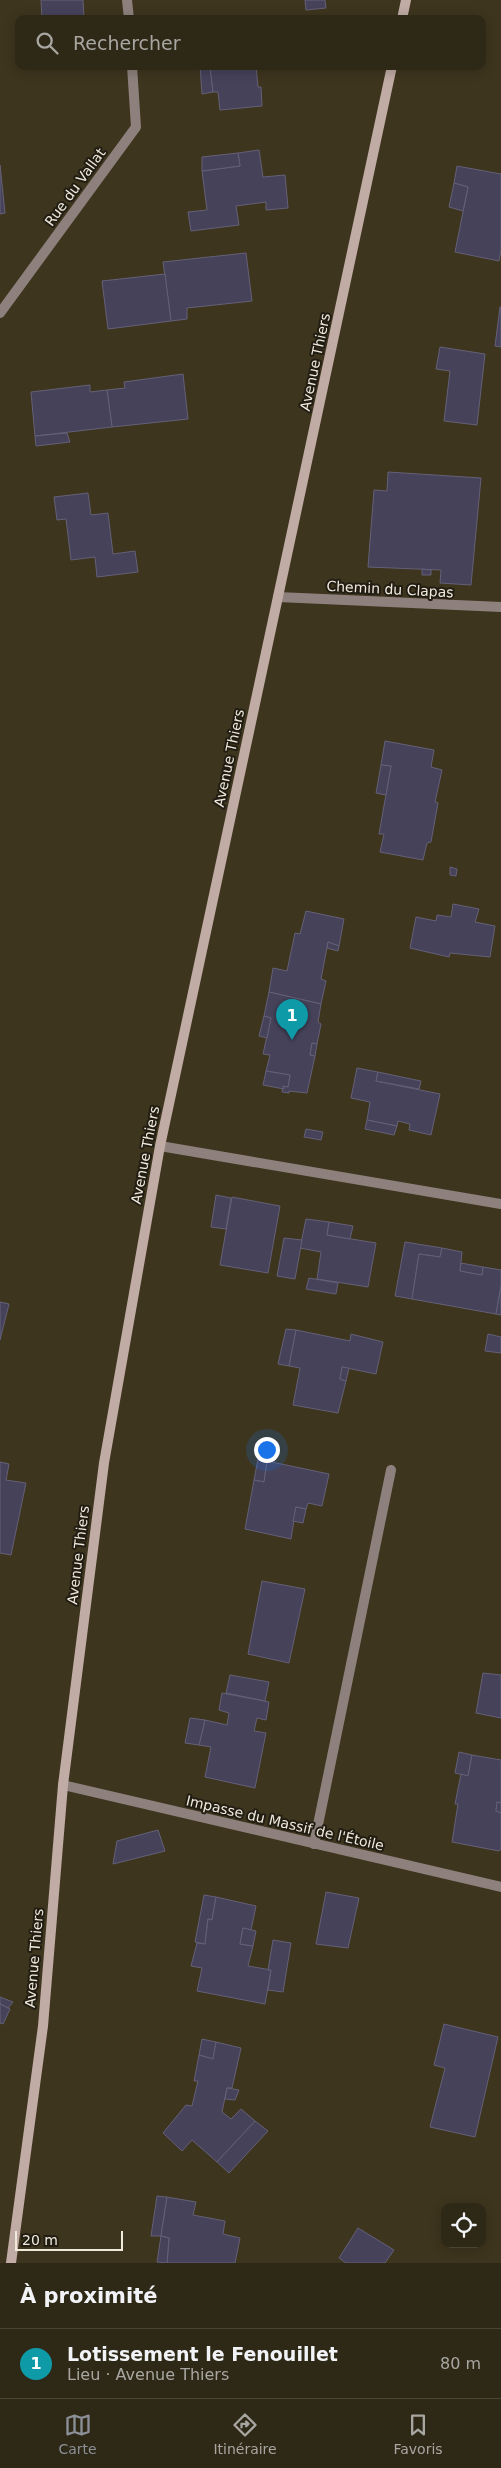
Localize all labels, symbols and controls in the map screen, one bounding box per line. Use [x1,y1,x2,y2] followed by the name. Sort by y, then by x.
[15,15,486,70] search box
[33,29,61,57] icon: search
[73,32,181,54] text: Rechercher
[41,145,109,229] street label: Rue du Vallat
[297,312,333,412] street label: Avenue Thiers
[326,578,454,600] street label: Chemin du Clapas
[211,708,247,808] street label: Avenue Thiers
[276,999,308,1040] pin: 1
[128,1105,162,1205] street label: Avenue Thiers
[254,1437,280,1463] your location
[64,1505,92,1605] street label: Avenue Thiers
[184,1792,386,1854] street label: Impasse du Massif de l'Étoile
[22,1908,46,2008] street label: Avenue Thiers
[441,2203,486,2248] map controls
[441,2203,486,2248] button: locate
[15,2228,122,2251] scale bar
[22,2232,58,2248] text: 20 m
[20,2284,157,2308] text: À proximité
[67,2343,338,2365] text: Lotissement le Fenouillet
[30,2354,42,2373] text: 1
[440,2354,481,2373] text: 80 m
[67,2365,229,2384] text: Lieu · Avenue Thiers
[58,2411,97,2457] tab: Carte
[213,2411,277,2457] tab: Itinéraire
[393,2411,443,2457] tab: Favoris

